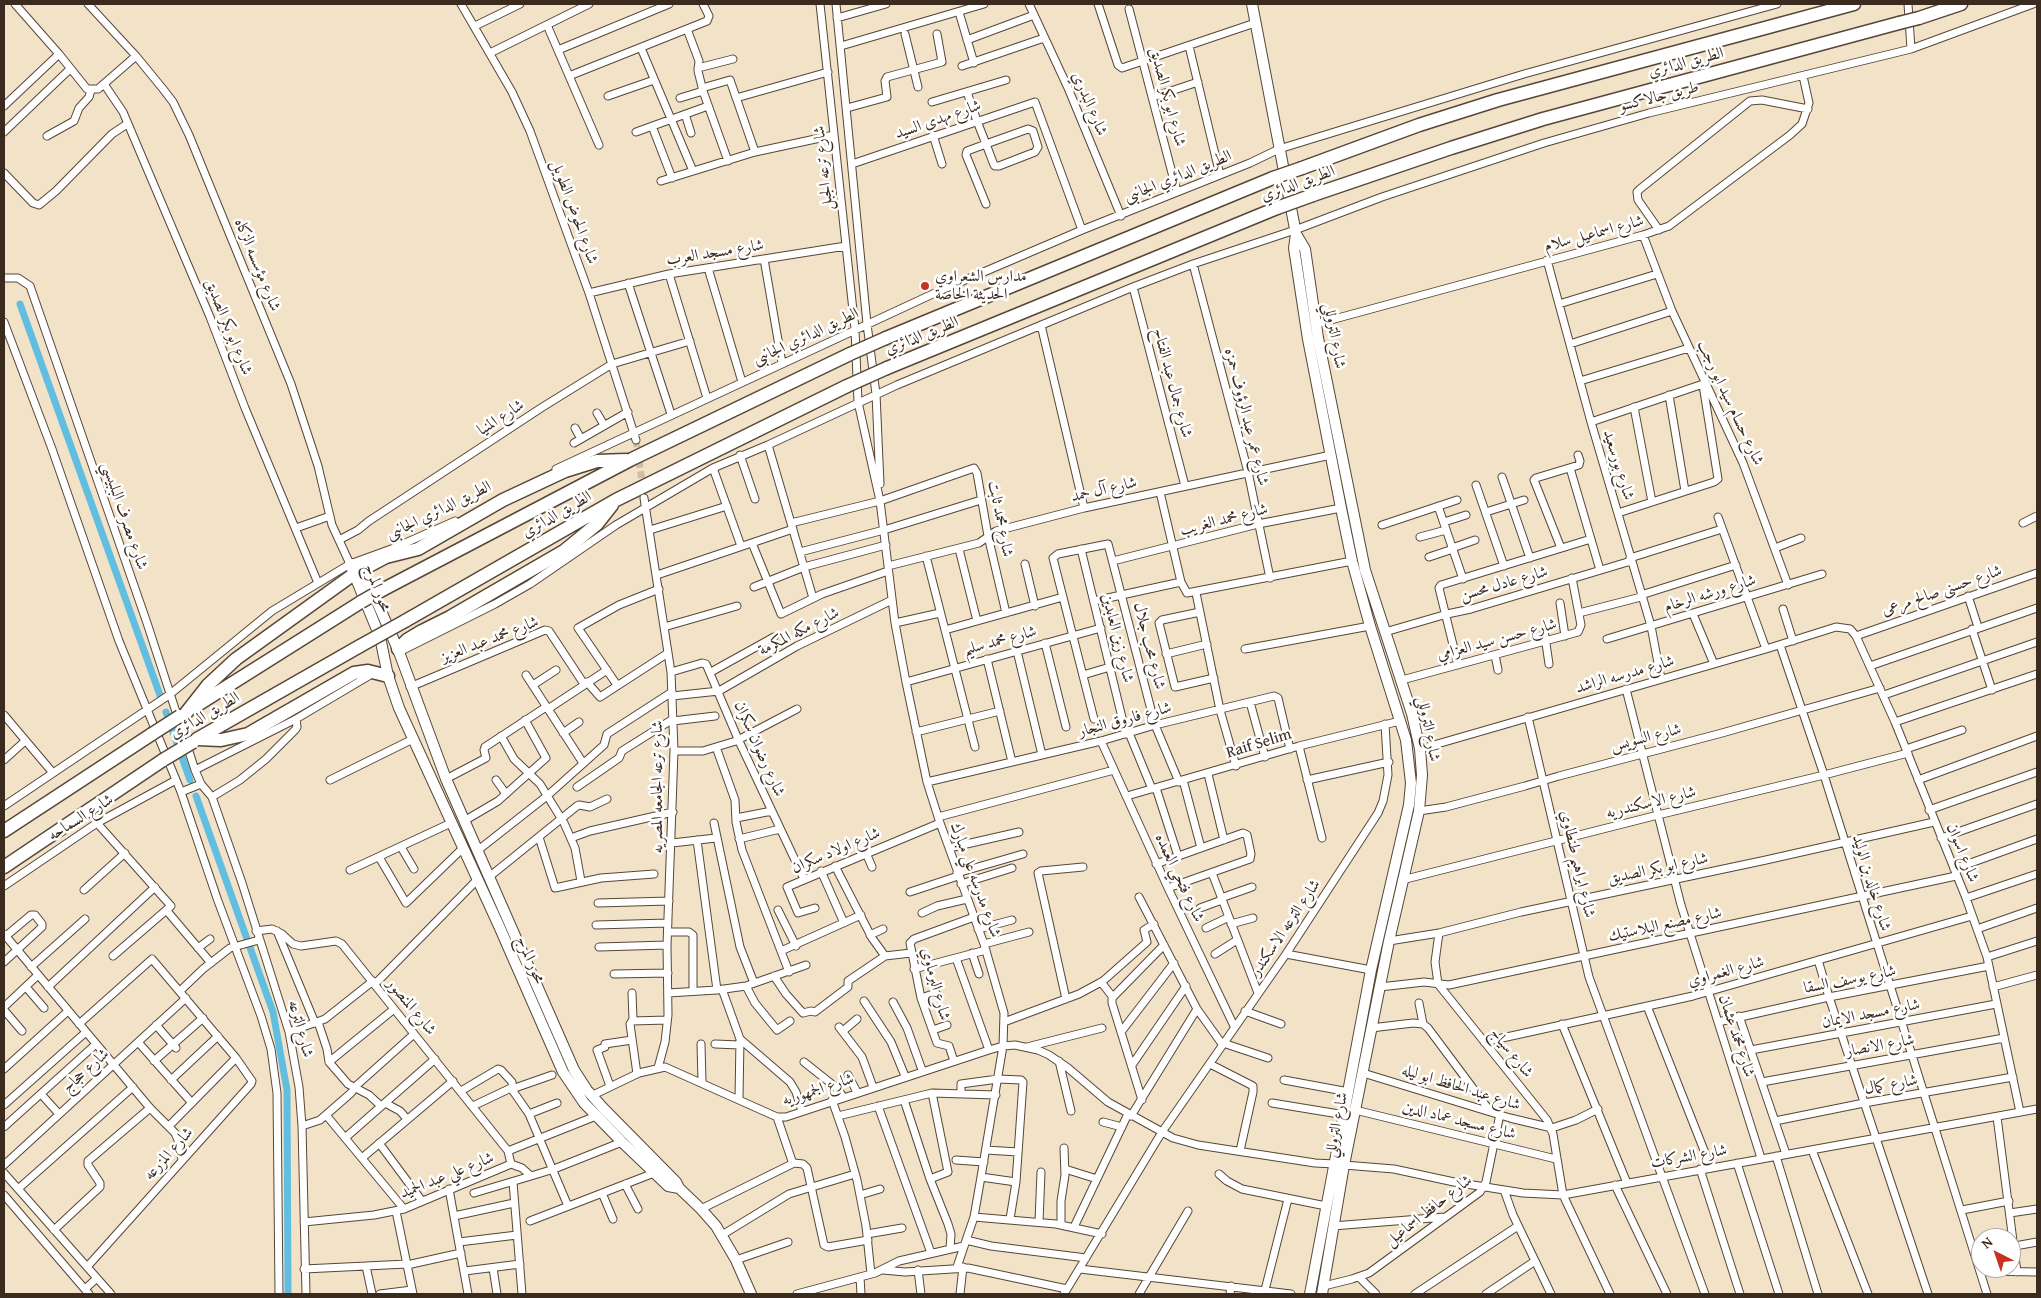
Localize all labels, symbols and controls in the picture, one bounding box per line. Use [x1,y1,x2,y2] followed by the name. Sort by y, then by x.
[1646,44,1726,82] street label: الطريق الدائري
[1145,45,1189,149] street label: شارع ابو بكر الصديق
[1067,69,1111,139] street label: شارع البدري
[1617,78,1701,116] street label: طريق جالاكسو
[892,96,984,144] street label: شارع مهدى السيد
[810,125,838,211] street label: شارع ترعه الجبل
[1121,147,1235,207] street label: الطريق الدائري الجانبى
[546,157,602,267] street label: شارع الحوض الطويل
[1258,162,1338,206] street label: الطريق الدائري
[1542,211,1646,257] street label: شارع اسماعيل سلام
[230,216,284,314] street label: شارع مؤسسه الزكاه
[665,236,765,270] street label: شارع مسجد العرب
[935,267,1027,305] place label: مدارس الشعراوي الحديثة الخاصة
[200,276,256,378] street label: شارع ابو بكر الصديق
[919,280,931,292] marker: مدارس الشعراوي الحديثة الخاصة
[1319,302,1349,370] street label: شارع التروللي
[750,304,862,370] street label: الطريق الدائري الجانبى
[882,313,962,359] street label: الطريق الدائري
[1148,326,1196,440] street label: شارع جمال عبد الفتاح
[1693,337,1767,469] street label: شارع حسام سيد ابو رجب
[1220,346,1272,488] street label: شارع عمر عبد الرؤوف حمزه
[474,396,528,440] street label: شارع المنيا
[1598,427,1638,503] street label: شارع بورسعيد
[97,460,151,572] street label: شارع مصرف البلبيسي
[1069,473,1139,507] street label: شارع آل حمد
[383,477,495,545] street label: الطريق الدائري الجانبى
[983,479,1017,559] street label: شارع محمد ثابت
[519,487,595,543] street label: الطريق الدائري
[1178,500,1270,540] street label: شارع محمد الغريب
[359,561,395,615] street label: محور المرج
[1879,561,2005,621] street label: شارع حسنى صالح مرعى
[1458,562,1550,606] street label: شارع عادل محسن
[1662,571,1758,617] street label: شارع ورشه الرخام
[1097,591,1137,685] street label: شارع زين العابدين
[1129,600,1169,692] street label: شارع محب جلال
[755,603,843,661] street label: شارع مكه المكرمة
[438,613,542,667] street label: شارع محمد عبد العزيز
[1435,615,1559,665] street label: شارع حسن سيد العزامي
[961,622,1039,660] street label: شارع محمد سليم
[1573,652,1677,698] street label: شارع مدرسه الراشد
[167,688,243,744] street label: الطريق الدائري
[1412,695,1444,763] street label: شارع التروللي
[729,698,789,800] street label: شارع رضوان سكران
[1076,698,1174,742] street label: شارع فاروق النجار
[1609,720,1683,756] street label: شارع السويس
[648,721,668,853] street label: شارع ترعه الجامعه المصريه
[1224,725,1294,763] street label: Raif Selim
[1604,783,1698,823] street label: شارع الاسكندريه
[45,790,117,846] street label: شارع السماحه
[1555,808,1599,920] street label: شارع ابراهيم طنطاوي
[945,820,1005,940] street label: شارع مدرسه علي مبارك
[1941,821,1983,885] street label: شارع اسوان
[789,824,883,878] street label: شارع اولاد سكران
[1150,831,1208,925] street label: شارع فتحي العمده
[1847,832,1895,934] street label: شارع خالد بن الوليد
[1606,849,1710,889] street label: شارع ابو بكر الصديق
[1247,876,1325,980] street label: شارع الترعه الاسكندر
[1606,904,1724,946] street label: شارع مصنع البلاستيك
[511,933,549,987] street label: محور المرج
[916,945,954,1023] street label: شارع البرماوي
[1686,953,1766,991] street label: شارع الغمراوي
[1802,962,1898,998] street label: شارع يوسف السقا
[382,975,440,1039] street label: شارع المنصور
[1714,992,1758,1080] street label: شارع محمد عثمان
[1820,995,1922,1033] street label: شارع مسجد الايمان
[283,998,317,1060] street label: شارع الترعه
[1485,1024,1537,1082] street label: شارع سياج
[1844,1030,1916,1062] street label: شارع الانصار
[58,1045,114,1097] street label: شارع حجاج
[1399,1061,1523,1115] street label: شارع عبد الحافظ ابو ليله
[780,1069,856,1111] street label: شارع الجمهوريه
[1863,1071,1919,1099] street label: شارع كمال
[1321,1091,1353,1159] street label: شارع التروللي
[1400,1098,1518,1144] street label: شارع مسجد عماد الدين
[140,1124,198,1184] street label: شارع المزرعه
[1649,1141,1729,1173] street label: شارع الشركات
[397,1148,497,1204] street label: شارع علي عبد الحميد
[1382,1171,1476,1251] street label: شارع حافظ اسماعيل
[1971,1228,2021,1278] north arrow
[1977,1232,1997,1253] text: N

